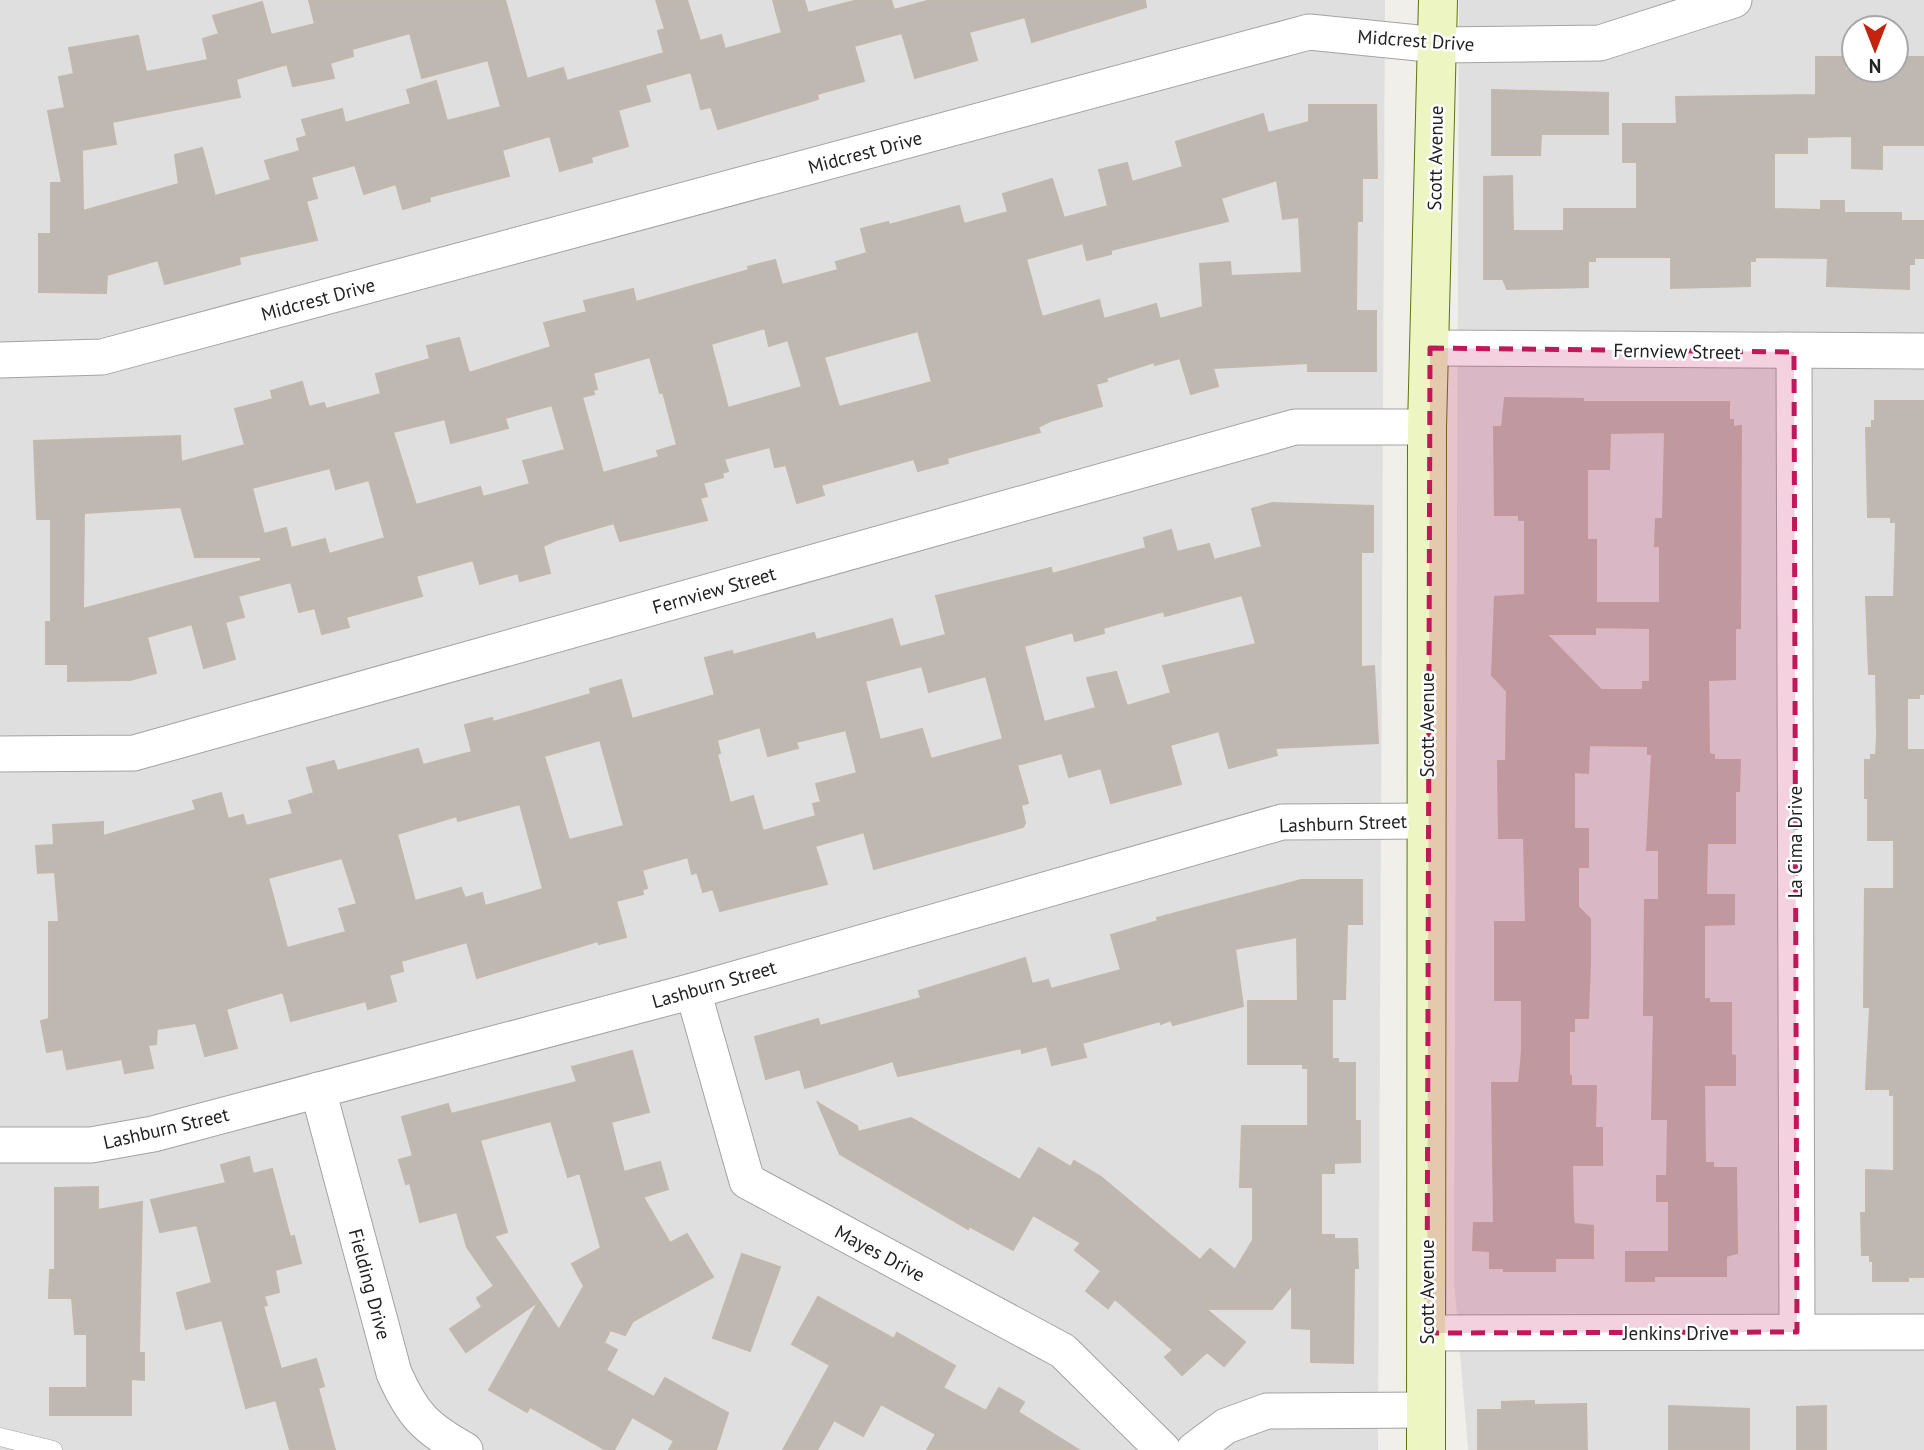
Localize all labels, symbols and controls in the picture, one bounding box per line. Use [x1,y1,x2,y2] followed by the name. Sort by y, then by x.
[1840,14,1910,84] north arrow
[1357,24,1475,56] street label: Midcrest Drive
[1869,54,1881,78] text: N
[1422,105,1448,211] street label: Scott Avenue
[805,125,925,179] street label: Midcrest Drive
[258,272,378,326] street label: Midcrest Drive
[1613,338,1741,364] street label: Fernview Street
[650,561,779,619] street label: Fernview Street
[1415,672,1439,778] street label: Scott Avenue
[1783,786,1807,898] street label: La Cima Drive
[1279,809,1408,837] street label: Lashburn Street
[649,955,779,1013] street label: Lashburn Street
[101,1102,232,1154] street label: Lashburn Street
[831,1219,929,1287] street label: Mayes Drive
[344,1226,396,1342] street label: Fielding Drive
[1415,1239,1439,1345] street label: Scott Avenue
[1622,1321,1729,1345] street label: Jenkins Drive

